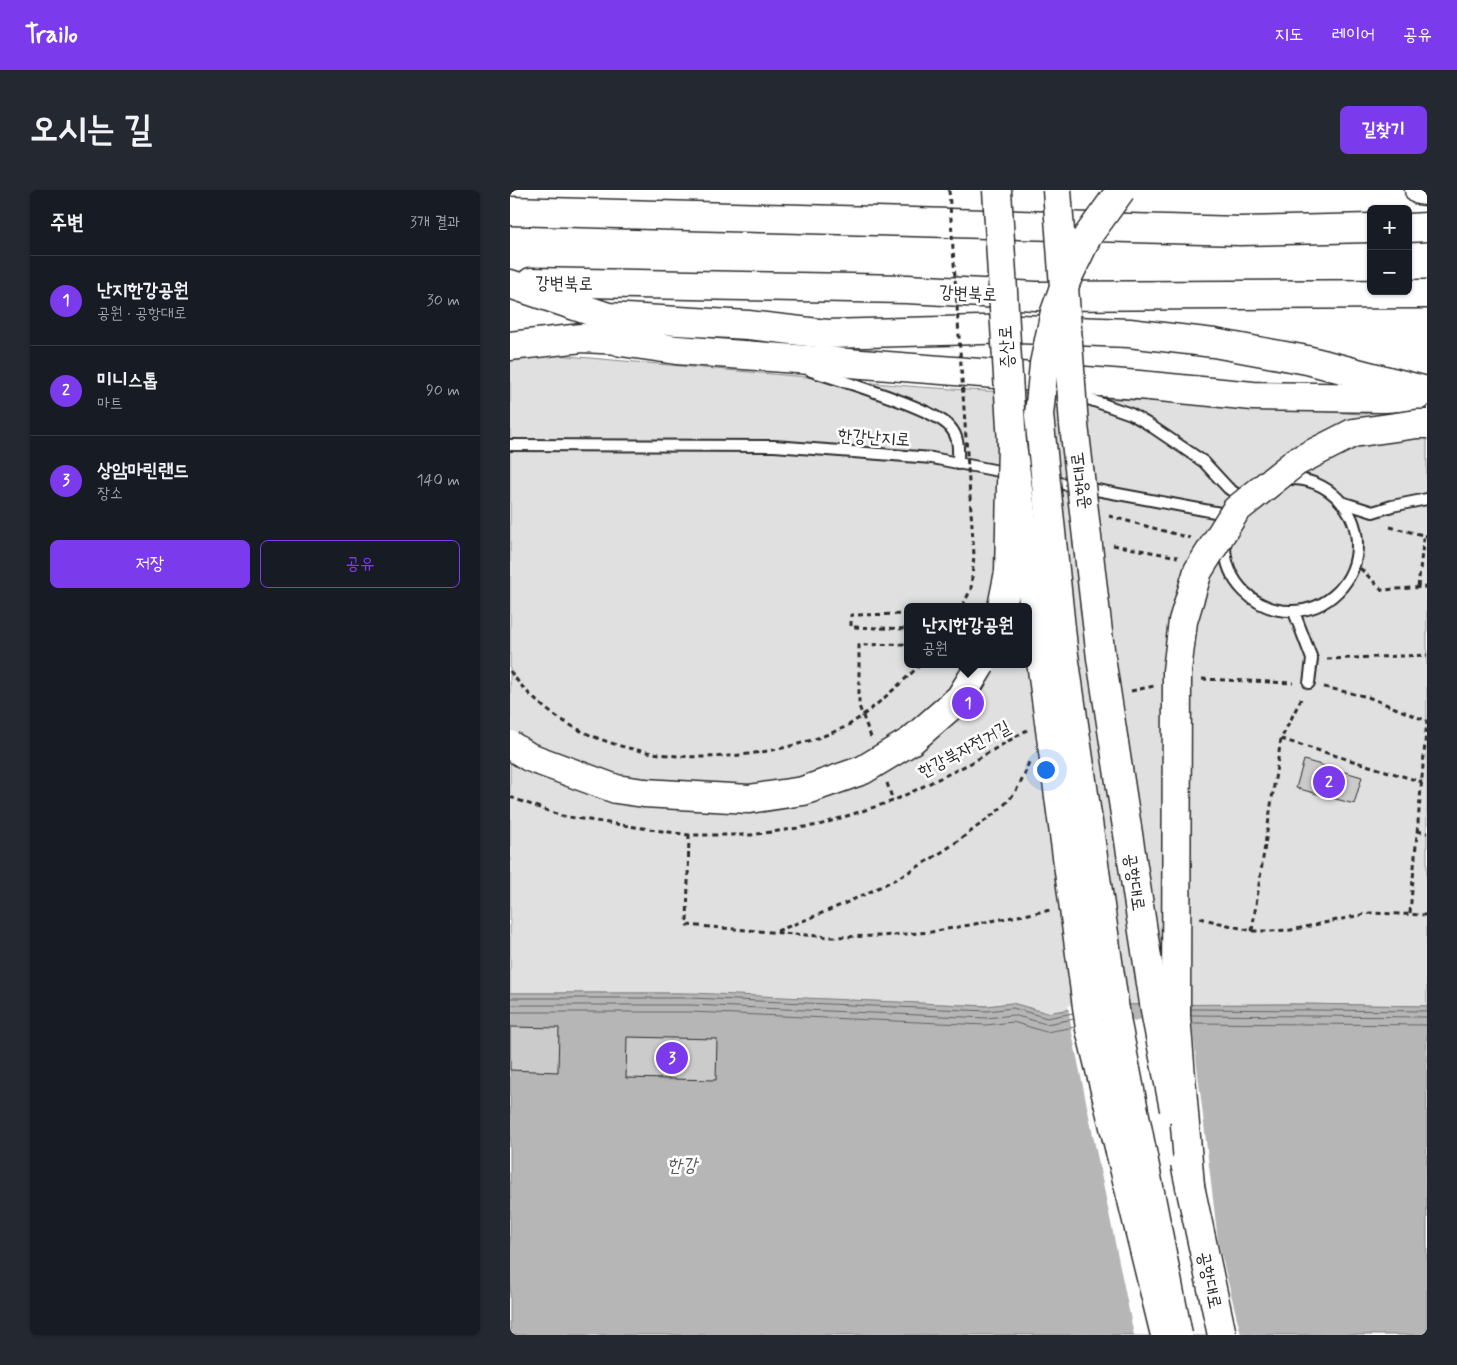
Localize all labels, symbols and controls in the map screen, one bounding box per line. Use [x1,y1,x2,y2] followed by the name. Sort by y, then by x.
[25,20,78,51] text: Trailo
[1275,23,1304,47] text: 지도
[1332,23,1375,47] text: 레이어
[1403,23,1432,47] text: 공유
[1340,106,1427,154] button: 길찾기
[30,107,152,153] text: 오시는 길
[1367,205,1412,295] map controls
[1367,205,1412,250] button: +
[50,209,84,237] text: 주변
[410,212,460,233] text: 3개 결과
[1367,250,1412,295] button: −
[535,271,593,297] street label: 강변북로
[97,278,189,303] text: 난지한강공원
[938,280,998,307] street label: 강변북로
[62,290,70,311] text: 1
[427,290,460,311] text: 30 m
[97,303,187,324] text: 공원 · 공항대로
[994,325,1020,369] street label: 증산로
[97,368,158,393] text: 미니스톱
[62,380,70,401] text: 2
[426,380,460,401] text: 90 m
[97,393,123,414] text: 마트
[837,424,911,452] street label: 한강난지로
[1066,451,1096,511] street label: 공항대로
[97,458,189,483] text: 상암마린랜드
[62,470,70,491] text: 3
[416,470,460,491] text: 140 m
[97,483,123,504] text: 장소
[50,540,250,588] button: 저장
[260,540,460,588] button: 공유
[904,603,1032,668] popup
[922,613,1014,638] text: 난지한강공원
[922,638,948,659] text: 공원
[952,684,984,722] pin: 1
[914,715,1015,784] street label: 한강북자전거길
[1033,757,1059,783] your location
[1313,763,1345,801] pin: 2
[1118,852,1150,913] street label: 공항대로
[656,1039,688,1077] pin: 3
[667,1153,700,1178] water label: 한강
[1191,1249,1227,1311] street label: 공항대로

